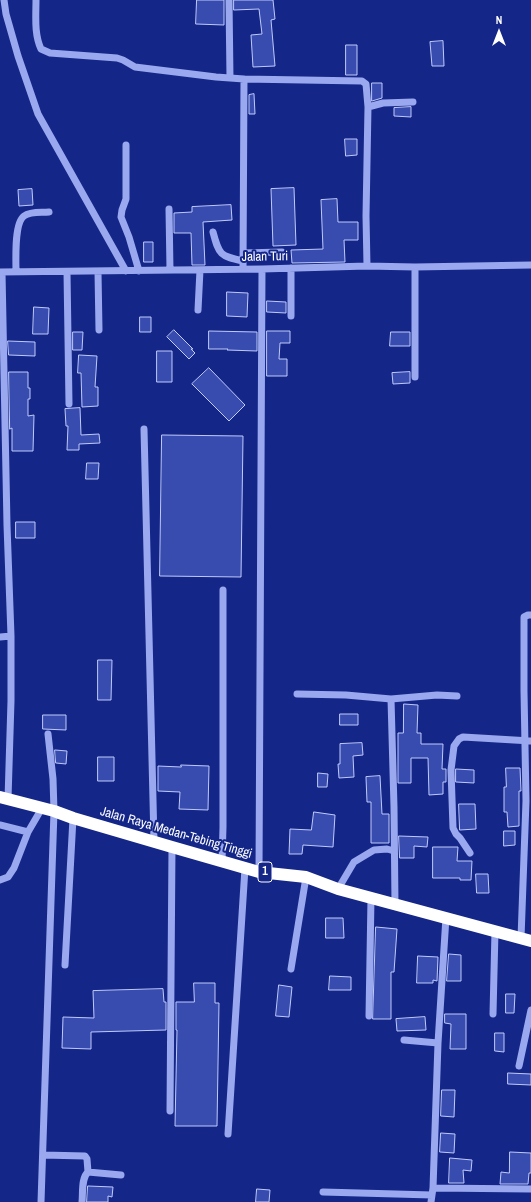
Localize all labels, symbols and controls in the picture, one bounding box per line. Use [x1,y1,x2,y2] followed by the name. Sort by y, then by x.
[479,12,519,52] north arrow
[496,13,502,27] text: N
[242,249,288,265] street label: Jalan Turi
[98,804,254,862] street label: Jalan Raya Medan-Tebing Tinggi
[258,862,272,882] road number: 1

